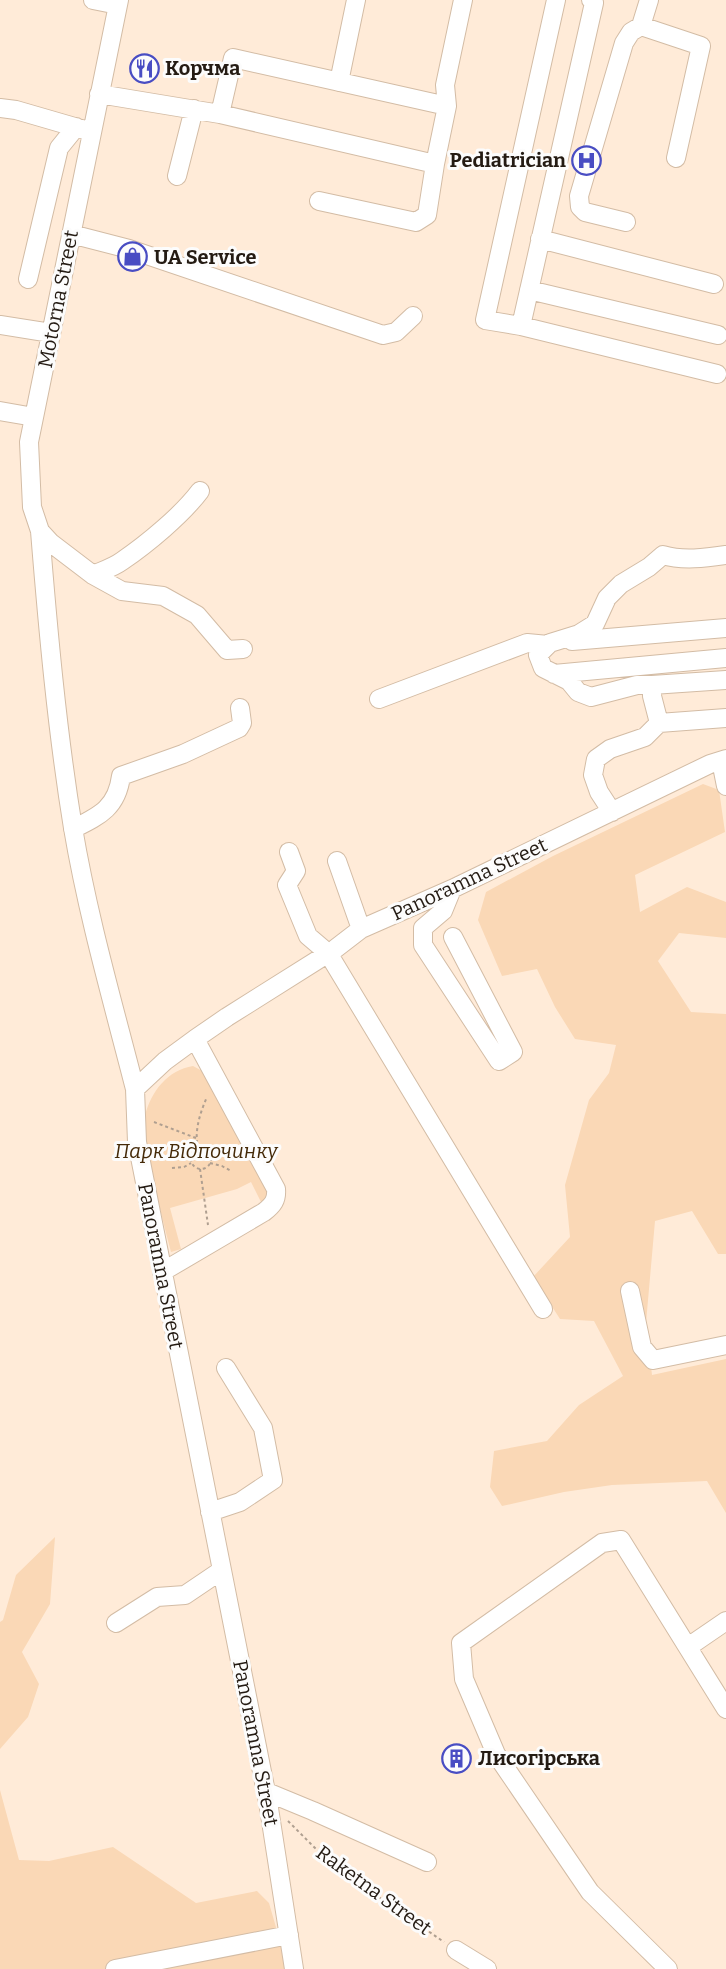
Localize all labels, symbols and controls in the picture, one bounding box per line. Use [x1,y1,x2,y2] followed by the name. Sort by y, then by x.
[128,52,160,84] restaurant icon: Корчма
[165,56,240,80] place label: Корчма
[571,144,603,176] hospital icon: Pediatrician
[450,148,566,172] place label: Pediatrician
[33,228,83,370] street label: Motorna Street
[117,241,149,273] shop icon: UA Service
[154,245,256,269] place label: UA Service
[387,832,551,926] street label: Panoramna Street
[115,1139,279,1163] park label: Парк Відпочинку
[133,1181,189,1351] street label: Panoramna Street
[228,1658,284,1828] street label: Panoramna Street
[441,1742,473,1774] building icon: Лисогірська
[478,1746,600,1770] place label: Лисогірська
[312,1840,436,1940] street label: Raketna Street

